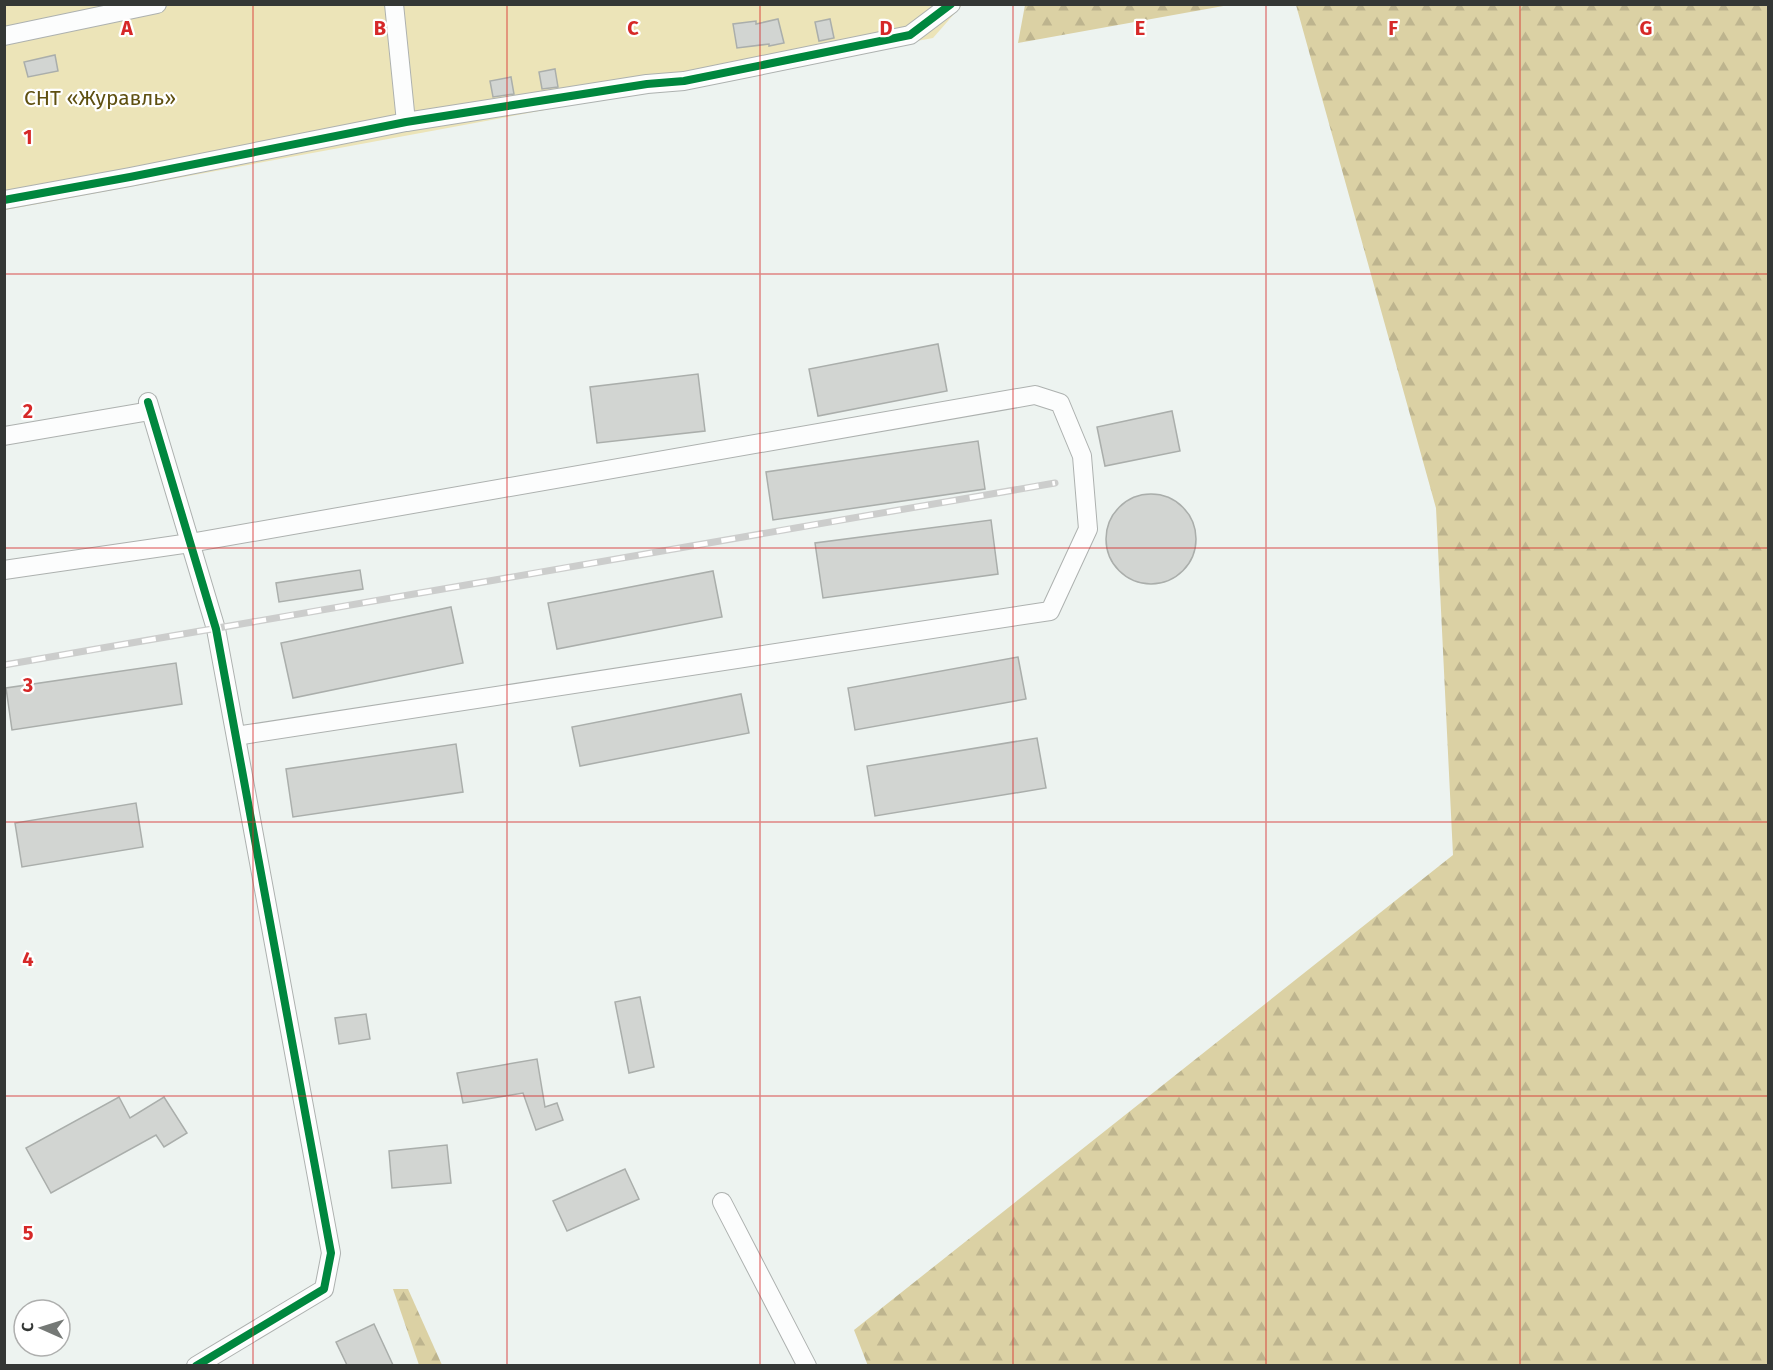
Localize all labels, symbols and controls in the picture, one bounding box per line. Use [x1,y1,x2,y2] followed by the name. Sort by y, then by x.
[120,16,134,40] text: A
[374,16,386,40] text: B
[627,16,639,40] text: C
[879,16,893,40] text: D
[1135,16,1145,40] text: E
[1388,16,1398,40] text: F
[1640,16,1652,40] text: G
[24,85,176,111] park label: СНТ «Журавль»
[23,125,33,149] text: 1
[23,399,33,423] text: 2
[22,673,33,697] text: 3
[22,947,34,971] text: 4
[23,1221,34,1245] text: 5
[12,1298,72,1358] north arrow
[18,1321,37,1332] text: С

